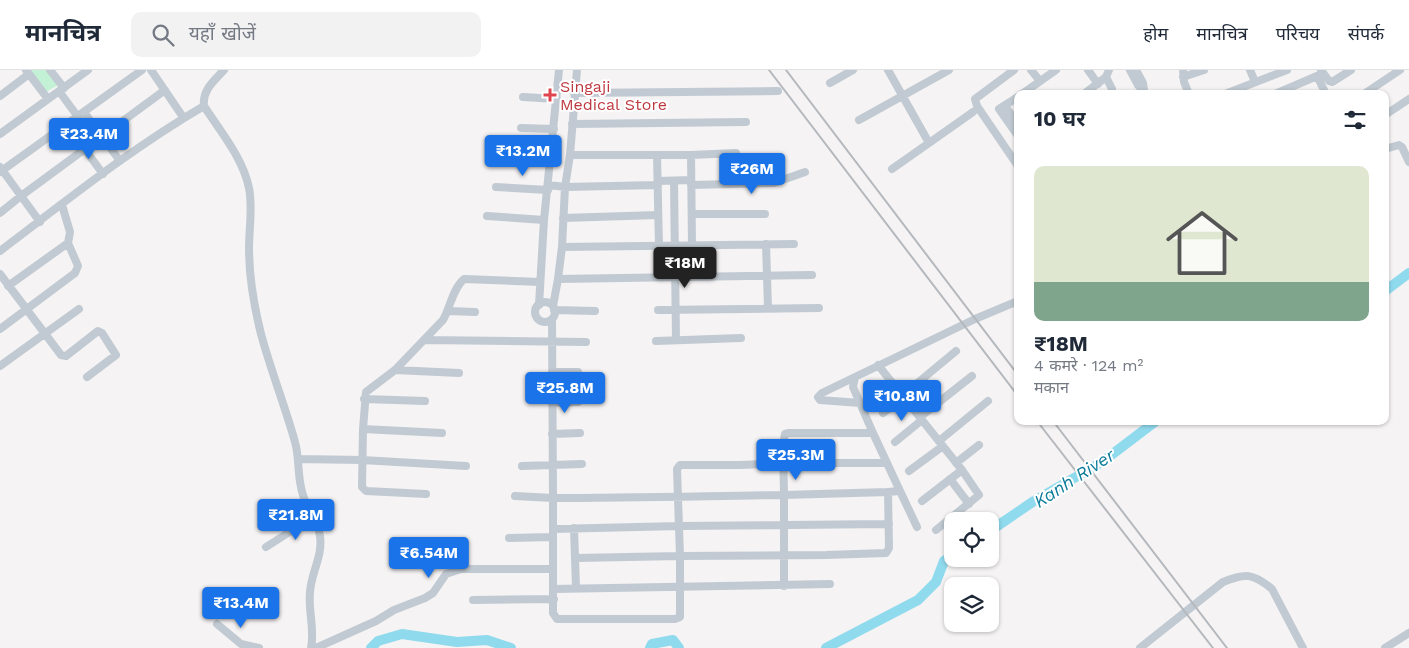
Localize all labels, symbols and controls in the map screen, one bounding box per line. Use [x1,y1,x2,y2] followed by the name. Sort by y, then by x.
[131,12,481,57] search box
[25,19,101,47] text: मानचित्र
[149,21,177,49] icon: search
[189,22,256,45] text: यहाँ खोजें
[1143,23,1168,44] text: होम
[1196,23,1248,44] text: मानचित्र
[1276,23,1320,44] text: परिचय
[1348,23,1384,44] text: संपर्क
[560,77,667,114] place label: Singaji Medical Store
[544,89,556,101] marker: Singaji Medical Store
[1034,106,1085,131] text: 10 घर
[1341,106,1369,134] icon: filters
[48,118,130,160] pin: ₹23.4M
[60,124,118,143] text: ₹23.4M
[482,134,564,177] pin: ₹13.2M
[496,141,550,160] text: ₹13.2M
[722,152,782,195] pin: ₹26M
[730,159,774,178] text: ₹26M
[1157,198,1247,288] icon: home
[655,246,715,289] pin: ₹18M
[664,253,706,272] text: ₹18M
[1034,331,1088,356] text: ₹18M
[1034,356,1143,375] text: 4 कमरे · 124 m²
[524,372,606,414] pin: ₹25.8M
[536,378,594,397] text: ₹25.8M
[1034,378,1069,397] text: मकान
[861,380,943,422] pin: ₹10.8M
[874,386,930,405] text: ₹10.8M
[755,438,837,481] pin: ₹25.3M
[1030,444,1119,512] water label: Kanh River
[767,445,825,464] text: ₹25.3M
[255,498,337,541] pin: ₹21.8M
[268,505,324,524] text: ₹21.8M
[944,512,999,632] map controls
[944,512,999,567] button: locate
[388,536,470,579] pin: ₹6.54M
[400,543,458,562] text: ₹6.54M
[944,577,999,632] button: layers
[200,586,282,629] pin: ₹13.4M
[213,593,269,612] text: ₹13.4M

